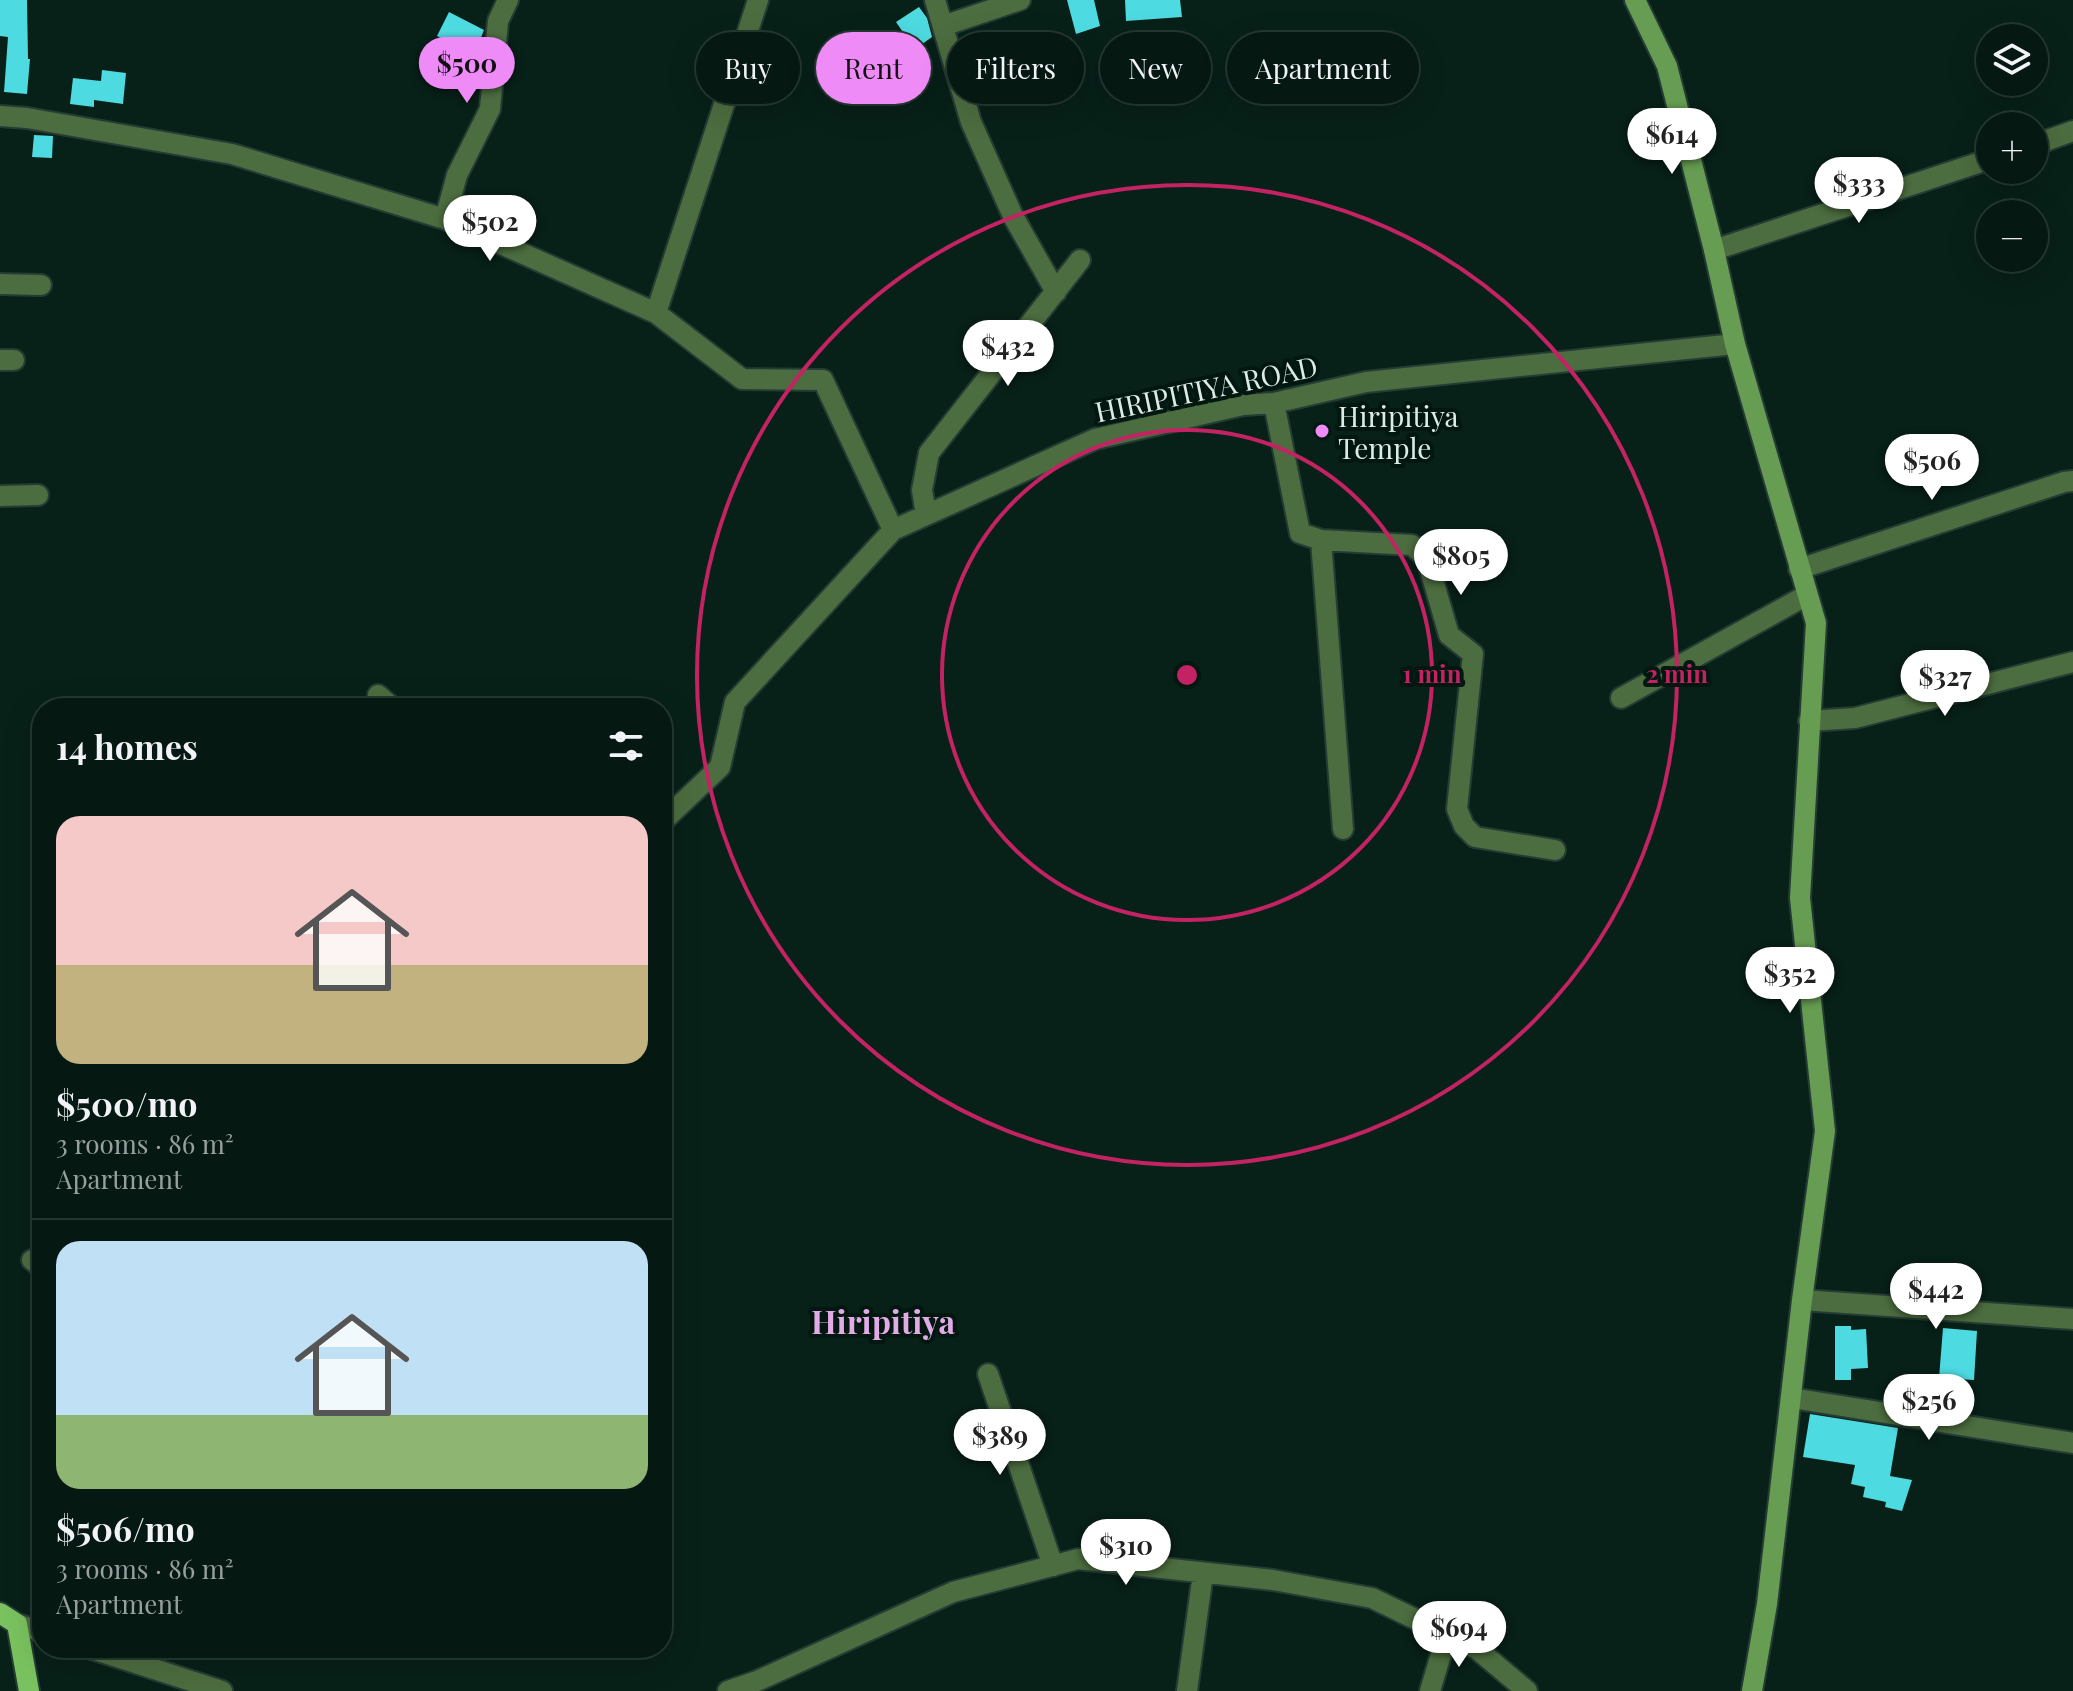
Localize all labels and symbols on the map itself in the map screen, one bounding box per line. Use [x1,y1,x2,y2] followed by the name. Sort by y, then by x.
[420,37,514,105] pin: $500
[1625,108,1719,176] pin: $614
[1812,157,1906,225] pin: $333
[443,195,537,263] pin: $502
[961,320,1055,388] pin: $432
[1091,346,1321,430] street label: HIRIPITIYA ROAD
[1338,397,1459,466] place label: Hiripitiya Temple
[1313,422,1331,440] marker: Hiripitiya Temple
[1885,434,1979,502] pin: $506
[1414,529,1508,597] pin: $805
[1898,650,1992,718] pin: $327
[1403,657,1462,689] text: 1 min
[1646,657,1708,689] text: 2 min
[1173,661,1201,689] centre of rings
[1743,947,1837,1015] pin: $352
[1889,1263,1983,1331] pin: $442
[811,1299,955,1342] district label: Hiripitiya
[1882,1374,1976,1442] pin: $256
[953,1409,1047,1477] pin: $389
[1079,1519,1173,1587] pin: $310
[1412,1601,1506,1669] pin: $694

